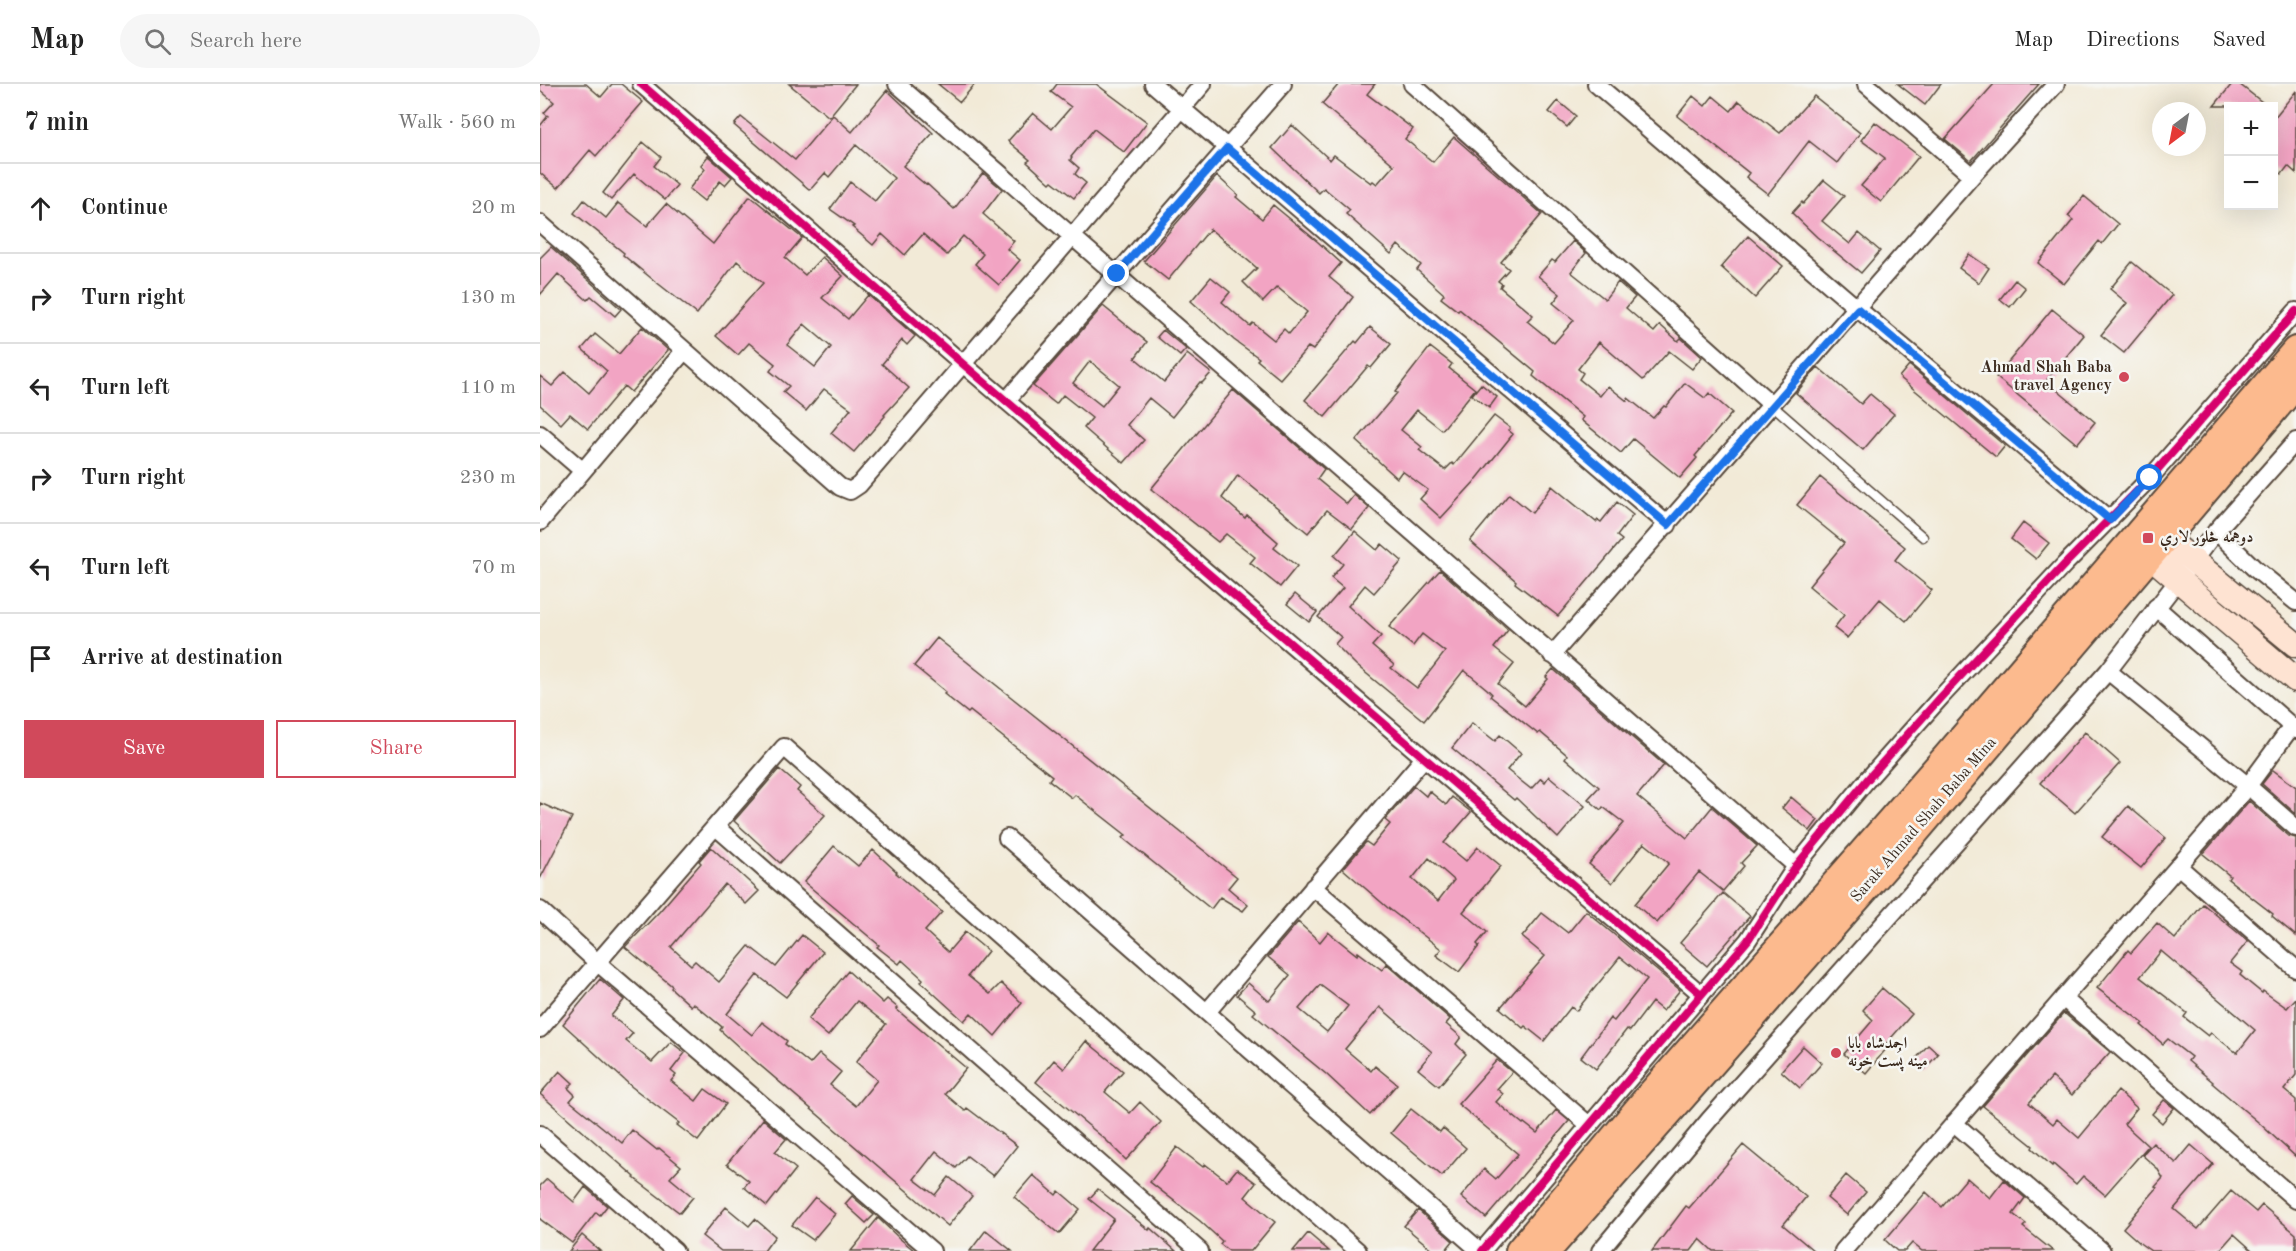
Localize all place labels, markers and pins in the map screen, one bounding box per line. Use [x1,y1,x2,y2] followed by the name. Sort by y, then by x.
[1980,360,2112,394] place label: Ahmad Shah Baba travel Agency
[2117,370,2131,384] marker: Ahmad Shah Baba travel Agency
[2160,528,2253,551] place label: دوهمه څلور لارې
[2141,531,2155,545] marker: دوهمه څلور لارې
[1848,1035,1928,1072] place label: احمدشاه بابا مینه پُست خونه
[1829,1046,1843,1060] marker: احمدشاه بابا مینه پُست خونه

